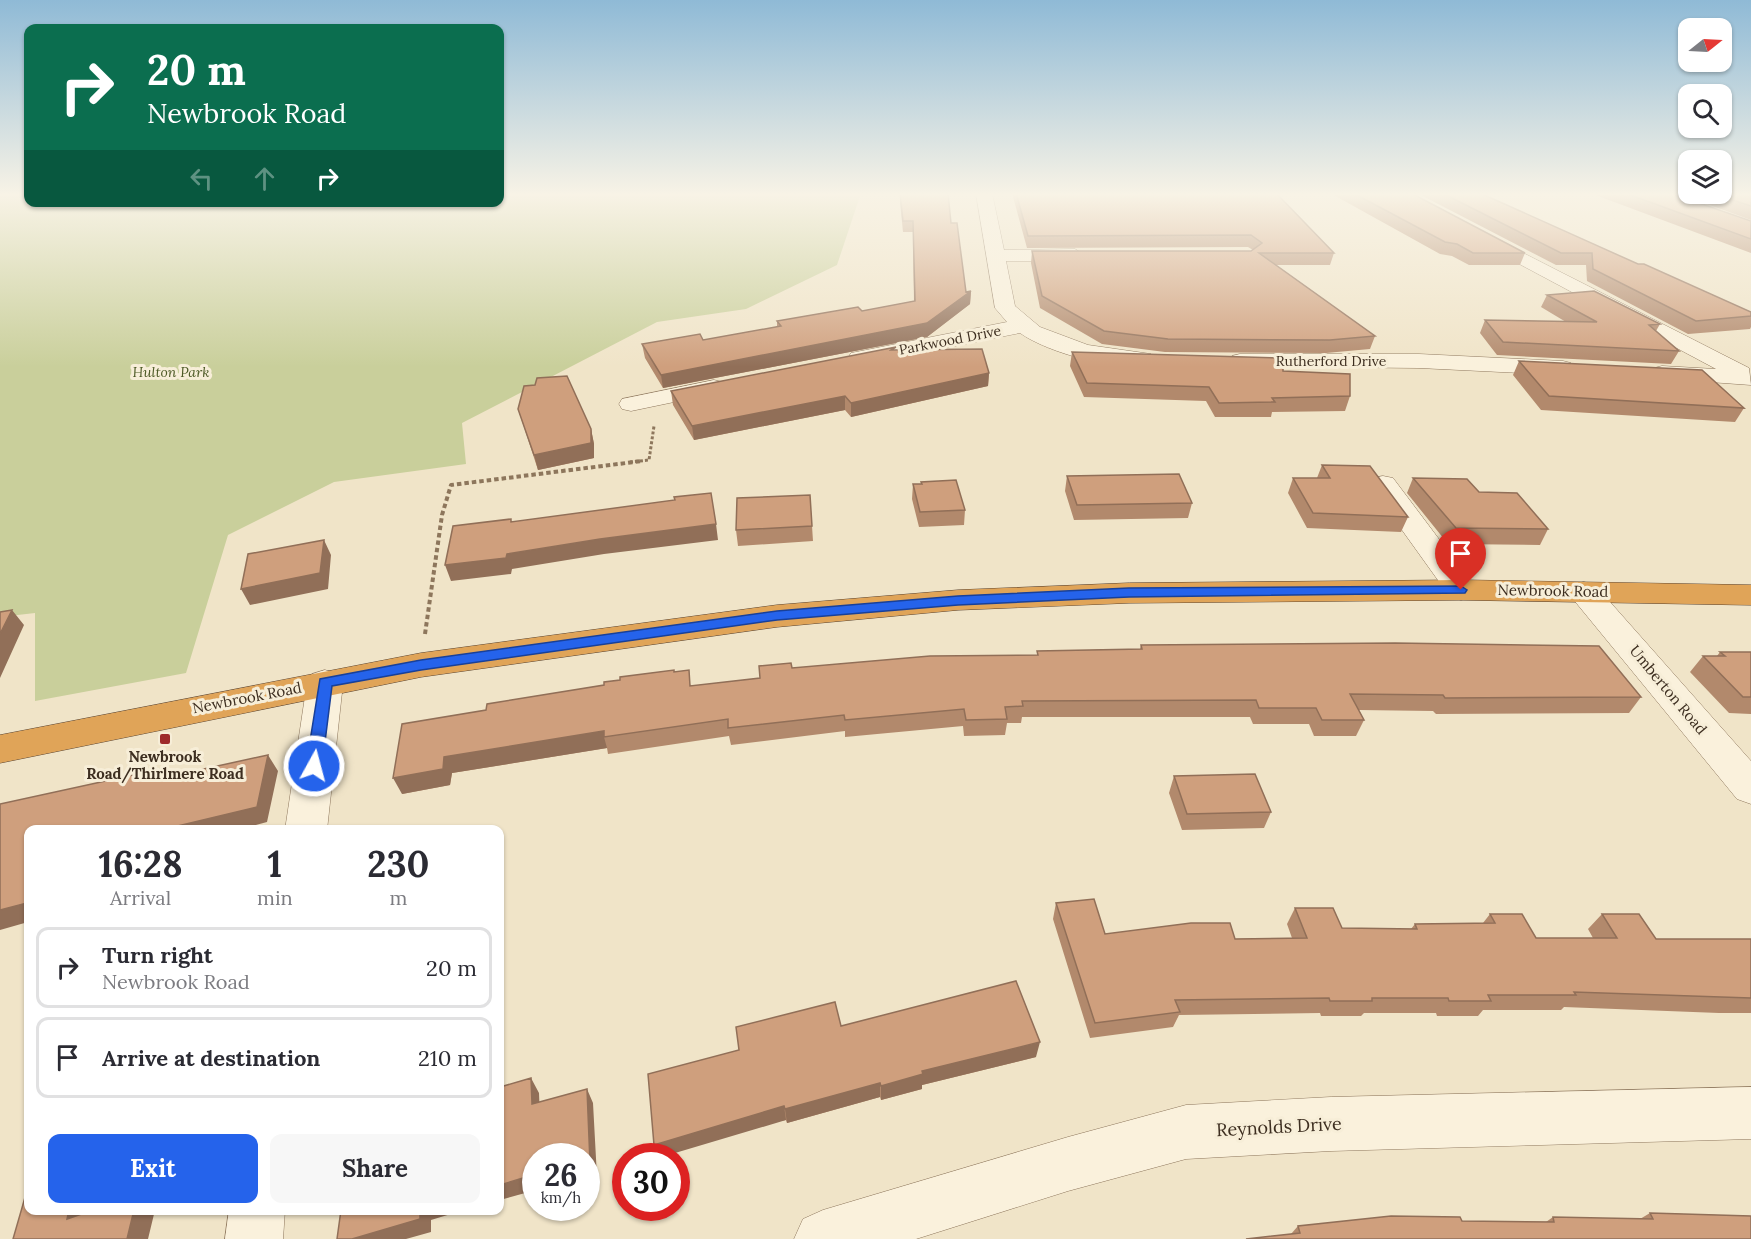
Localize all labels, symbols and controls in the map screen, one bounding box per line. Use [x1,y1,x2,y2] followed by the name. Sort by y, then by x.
[1678,18,1732,72] north arrow
[1678,18,1732,204] map controls
[147,43,246,97] text: 20 m
[48,48,126,126] icon: right
[1678,84,1732,138] button: search
[147,96,347,130] text: Newbrook Road
[1678,150,1732,204] button: layers
[185,162,218,195] icon: left
[248,162,281,195] icon: ahead
[311,162,344,195] icon: right
[897,321,1003,359] street label: Parkwood Drive
[1276,352,1387,370] street label: Rutherford Drive
[133,363,210,381] park label: Hulton Park
[1435,528,1486,590] pin
[1444,537,1477,570] icon: arrive
[1497,580,1609,601] street label: Newbrook Road
[1626,641,1711,738] street label: Umberton Road
[191,678,303,717] street label: Newbrook Road
[158,732,172,746] marker: Newbrook Road/Thirlmere Road
[282,734,346,798] position arrow
[86,747,244,784] place label: Newbrook Road/Thirlmere Road
[99,841,183,887] text: 16:28
[268,841,282,887] text: 1
[367,841,430,887] text: 230
[110,885,171,910] text: Arrival
[257,885,293,910] text: min
[389,885,407,910] text: m
[102,941,213,969] text: Turn right
[51,951,84,984] icon: right
[426,954,477,982] text: 20 m
[102,969,250,994] text: Newbrook Road
[51,1041,84,1074] icon: arrive
[102,1044,320,1072] text: Arrive at destination
[418,1044,477,1072] text: 210 m
[1216,1112,1343,1141] street label: Reynolds Drive
[48,1134,258,1203] button: Exit
[270,1134,480,1203] button: Share
[612,1143,690,1221] speed limit sign: 30
[544,1156,578,1194] text: 26
[541,1188,581,1207] text: km/h

